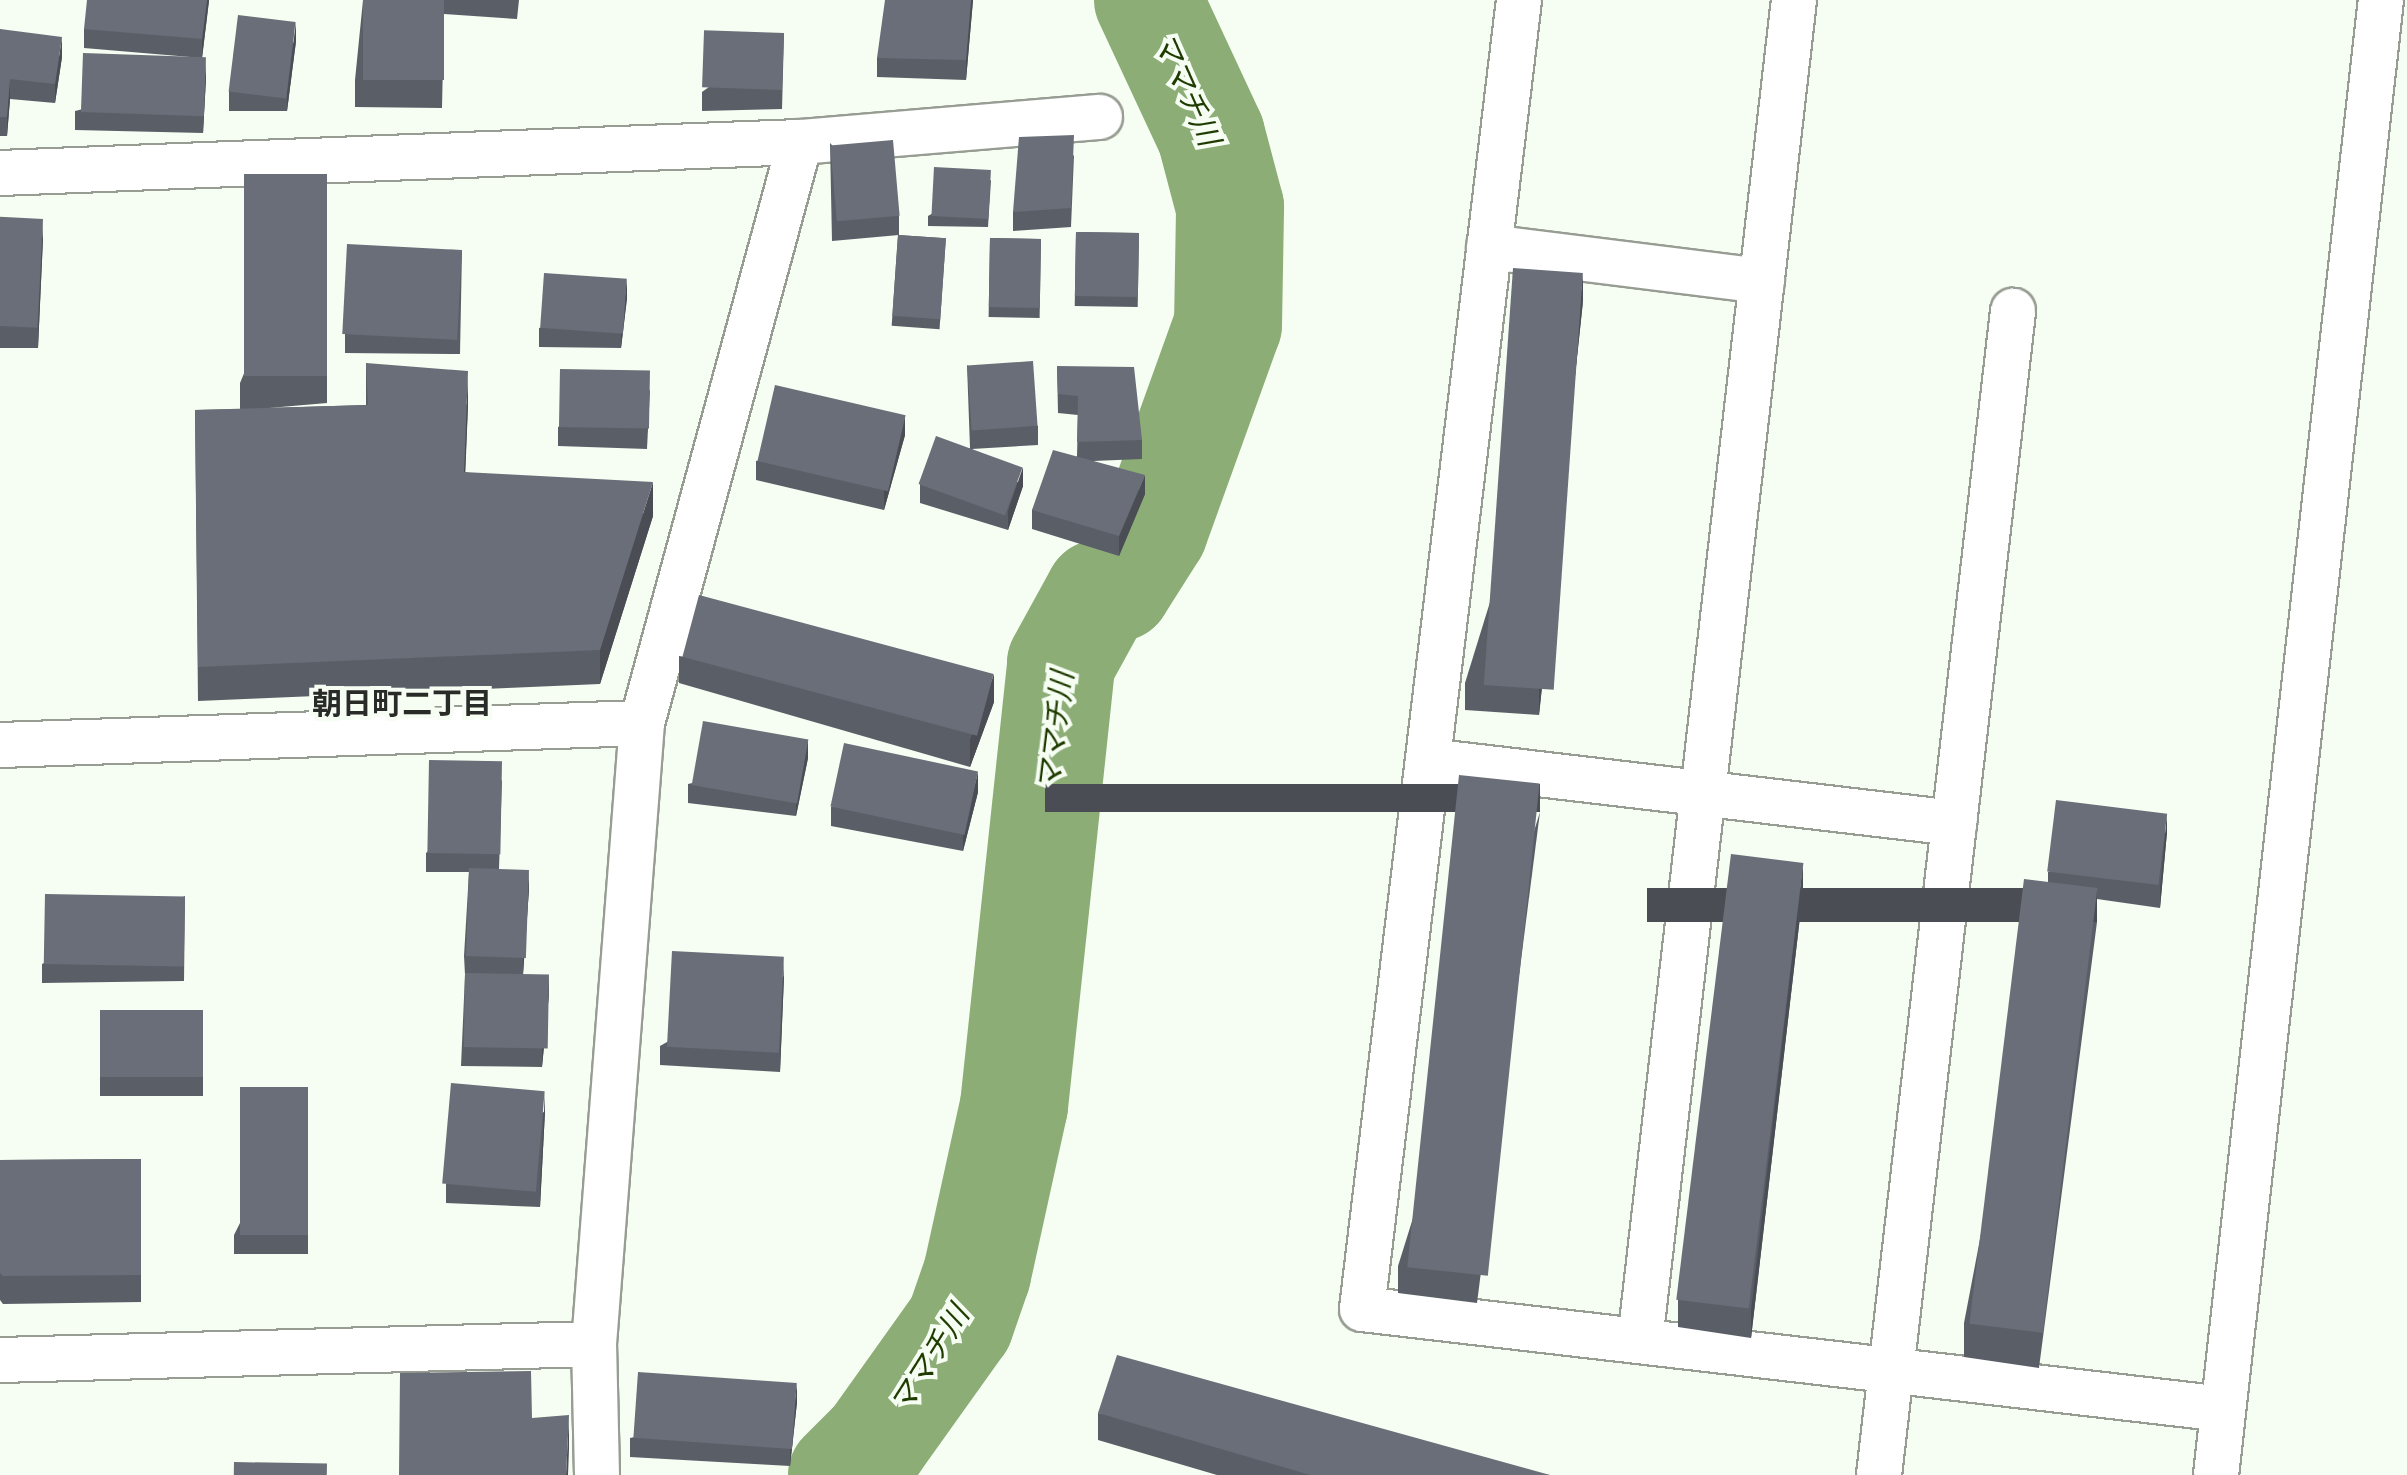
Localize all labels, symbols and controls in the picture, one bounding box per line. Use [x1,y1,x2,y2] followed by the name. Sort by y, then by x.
[1146,27,1228,151] water label: ママチ川
[1030,669,1080,793] water label: ママチ川
[312,685,492,721] district label: 朝日町二丁目
[882,1299,976,1419] water label: ママチ川

